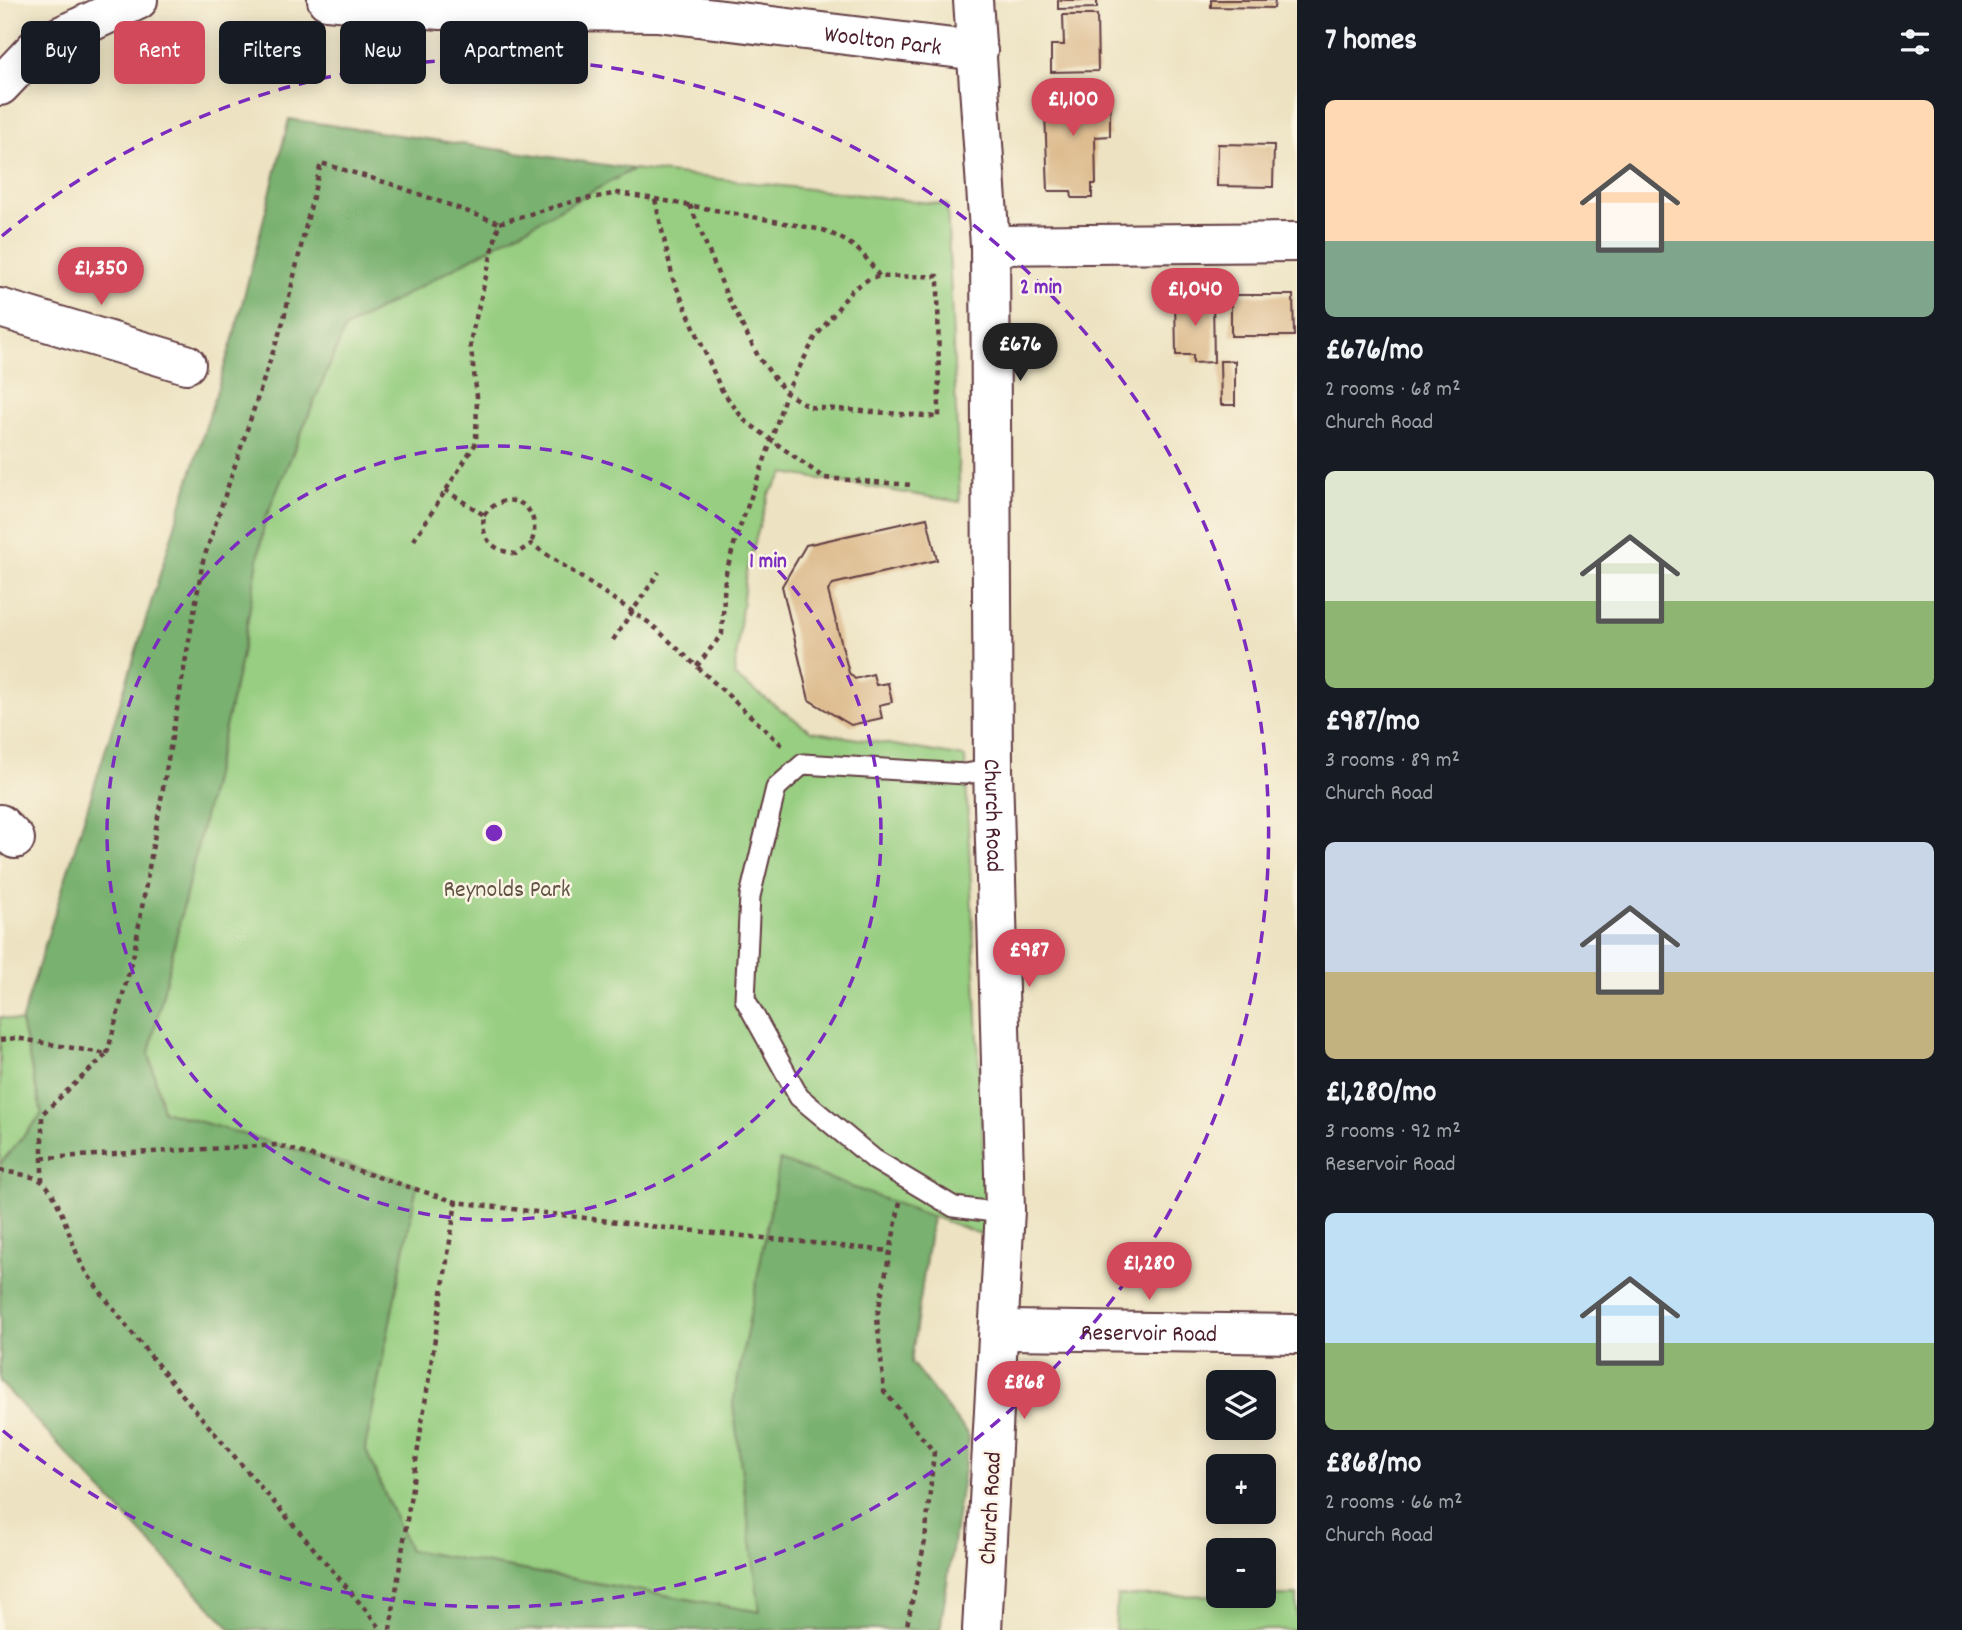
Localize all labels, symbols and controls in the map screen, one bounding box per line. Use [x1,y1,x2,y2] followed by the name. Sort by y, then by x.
[822,18,943,66] street label: Woolton Park
[21,21,100,84] chip: Buy
[114,21,205,84] chip: Rent
[219,21,326,84] chip: Filters
[340,21,426,84] chip: New
[440,21,588,84] chip: Apartment
[1325,21,1417,64] text: 7 homes
[1896,23,1934,61] icon: filters
[1016,78,1130,138] pin: £1,100
[1047,84,1099,117] text: £1,100
[1567,145,1693,271] icon: home
[44,247,158,307] pin: £1,350
[74,253,128,286] text: £1,350
[1138,268,1252,328] pin: £1,040
[1020,274,1062,304] text: 2 min
[1167,274,1223,307] text: £1,040
[979,324,1061,383] pin: £676
[999,329,1041,362] text: £676
[1325,331,1423,374] text: £676/mo
[1325,374,1461,407] text: 2 rooms · 68 m²
[1325,407,1433,440] text: Church Road
[1567,516,1693,642] icon: home
[749,548,787,578] text: 1 min
[1325,702,1420,745] text: £987/mo
[1325,745,1460,778] text: 3 rooms · 89 m²
[973,759,1010,873] street label: Church Road
[1325,778,1433,811] text: Church Road
[482,821,506,845] centre of rings
[443,874,571,908] park label: Reynolds Park
[1567,887,1693,1013] icon: home
[988,930,1070,989] pin: £987
[1009,935,1049,968] text: £987
[1325,1073,1436,1116] text: £1,280/mo
[1325,1116,1461,1149] text: 3 rooms · 92 m²
[1325,1149,1456,1182] text: Reservoir Road
[1092,1242,1206,1302] pin: £1,280
[1123,1248,1175,1281] text: £1,280
[1567,1258,1693,1384] icon: home
[1081,1317,1217,1353] street label: Reservoir Road
[983,1362,1065,1421] pin: £868
[1003,1367,1045,1400] text: £868
[1206,1370,1276,1608] map controls
[1206,1370,1276,1440] button: layers
[1325,1444,1421,1487] text: £868/mo
[972,1451,1012,1566] street label: Church Road
[1206,1454,1276,1524] button: +
[1325,1487,1463,1520] text: 2 rooms · 66 m²
[1325,1520,1433,1553] text: Church Road
[1206,1538,1276,1608] button: −

